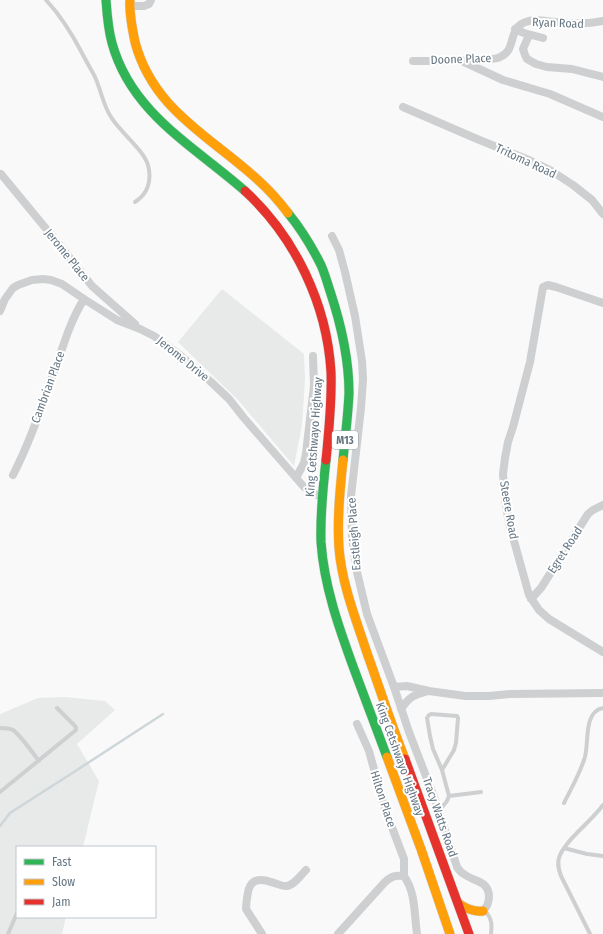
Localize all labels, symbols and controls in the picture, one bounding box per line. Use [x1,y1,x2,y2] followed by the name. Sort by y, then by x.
[532,15,584,31] street label: Ryan Road
[430,51,492,67] street label: Doone Place
[493,141,559,181] street label: Tritoma Road
[42,226,92,284] street label: Jerome Place
[154,334,212,384] street label: Jerome Drive
[28,349,68,425] street label: Cambrian Place
[303,376,325,497] street label: King Cetshwayo Highway
[332,431,358,449] road number: M13
[497,480,521,540] street label: Steere Road
[344,497,364,571] street label: Eastleigh Place
[545,524,585,576] street label: Egret Road
[373,700,427,818] street label: King Cetshwayo Highway
[367,769,399,829] street label: Hilton Place
[420,775,460,859] street label: Tracy Watts Road
[16,846,156,918] legend
[52,855,71,869] text: Fast
[52,875,75,889] text: Slow
[52,895,70,909] text: Jam

